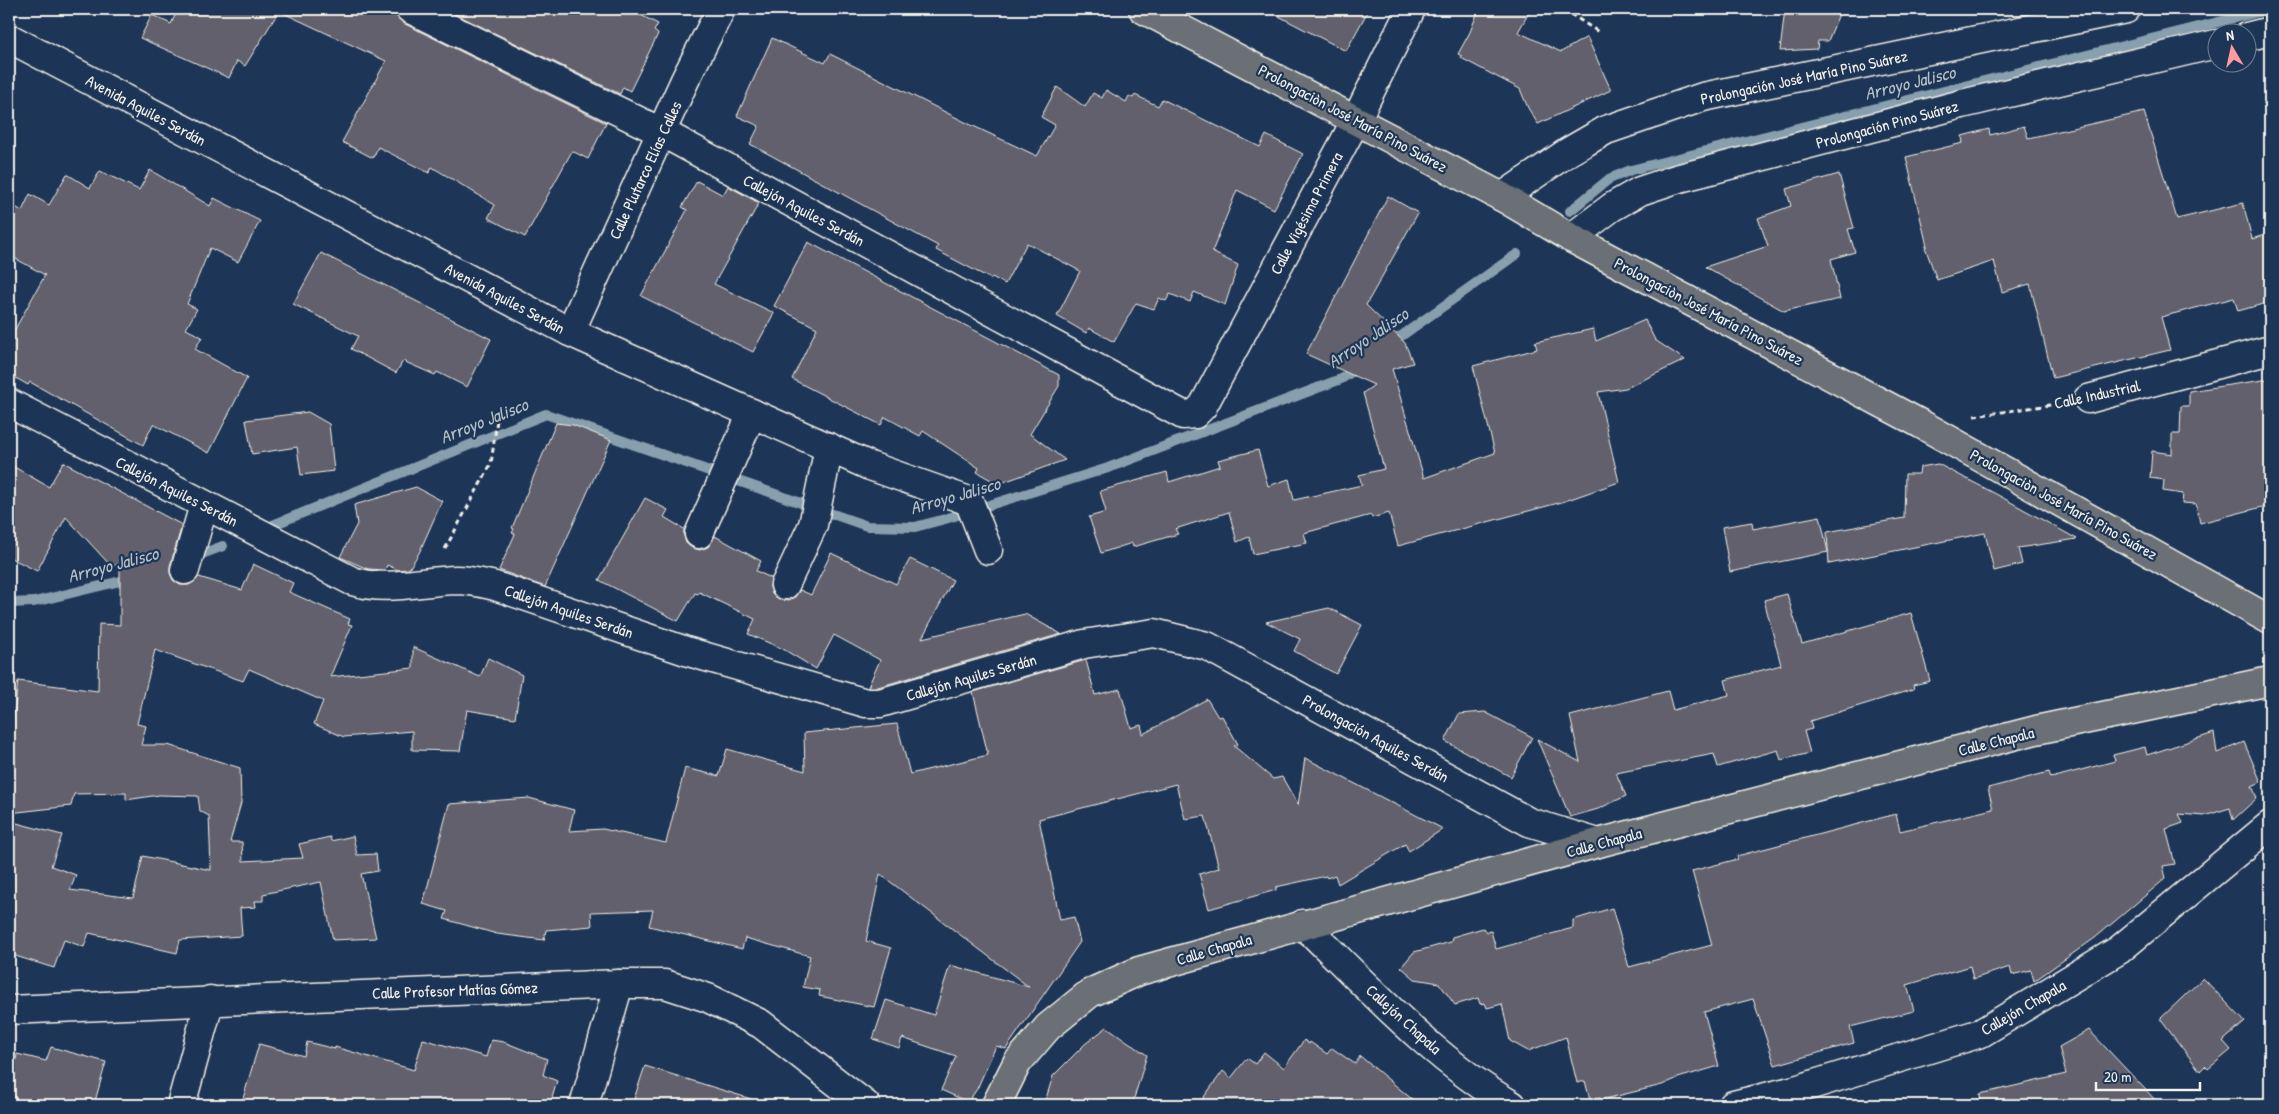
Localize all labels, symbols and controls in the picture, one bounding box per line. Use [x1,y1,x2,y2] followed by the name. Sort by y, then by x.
[2206,22,2256,72] north arrow
[2225,25,2236,45] text: N
[1699,44,1910,110] street label: Prolongación José María Pino Suárez
[1255,59,1451,177] street label: Prolongaciòn José María Pino Suárez
[1862,59,1960,106] water label: Arroyo Jalisco
[82,69,210,151] street label: Avenida Aquiles Serdán
[1813,94,1961,154] street label: Prolongación Pino Suárez
[603,97,687,243] street label: Calle Plutarco Elías Calles
[1264,148,1348,278] street label: Calle Vigésima Primera
[739,169,869,251] street label: Callejón Aquiles Serdán
[1611,252,1807,370] street label: Prolongaciòn José María Pino Suárez
[441,257,569,339] street label: Avenida Aquiles Serdán
[1322,300,1415,374] water label: Arroyo Jalisco
[2052,374,2143,414] street label: Calle Industrial
[436,391,533,449] water label: Arroyo Jalisco
[1966,443,2162,565] street label: Prolongaciòn José María Pino Suárez
[112,451,242,531] street label: Callejón Aquiles Serdán
[907,470,1004,520] water label: Arroyo Jalisco
[65,540,163,589] water label: Arroyo Jalisco
[502,579,636,643] street label: Callejón Aquiles Serdán
[903,648,1039,706] street label: Callejón Aquiles Serdán
[1299,689,1453,787] street label: Prolongación Aquiles Serdán
[1956,721,2036,761] street label: Calle Chapala
[1564,821,1644,863] street label: Calle Chapala
[1174,928,1254,970] street label: Calle Chapala
[1976,974,2070,1040] street label: Callejón Chapala
[372,976,539,1004] street label: Calle Profesor Matías Gómez
[1361,979,1447,1059] street label: Callejón Chapala
[2096,1059,2200,1091] scale bar
[2104,1066,2131,1087] text: 20 m

